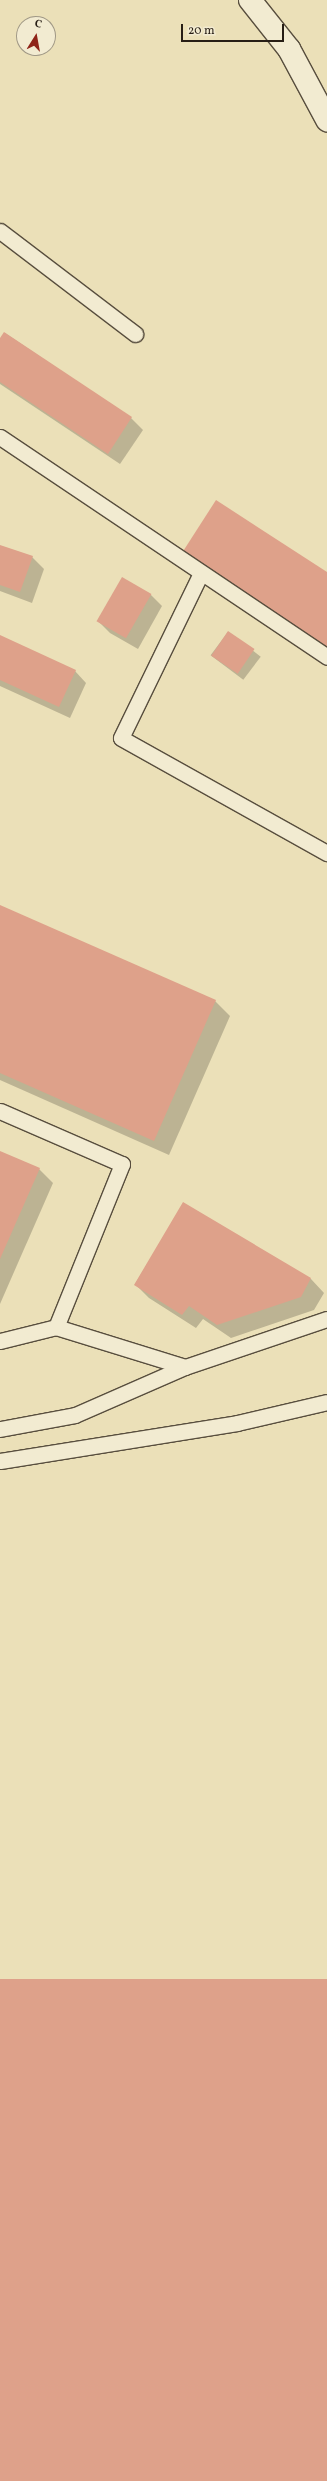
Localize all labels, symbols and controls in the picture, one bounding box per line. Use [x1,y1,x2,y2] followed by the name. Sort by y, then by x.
[16,16,56,56] north arrow
[183,16,286,42] scale bar
[33,17,43,33] text: С
[188,23,215,39] text: 20 m

